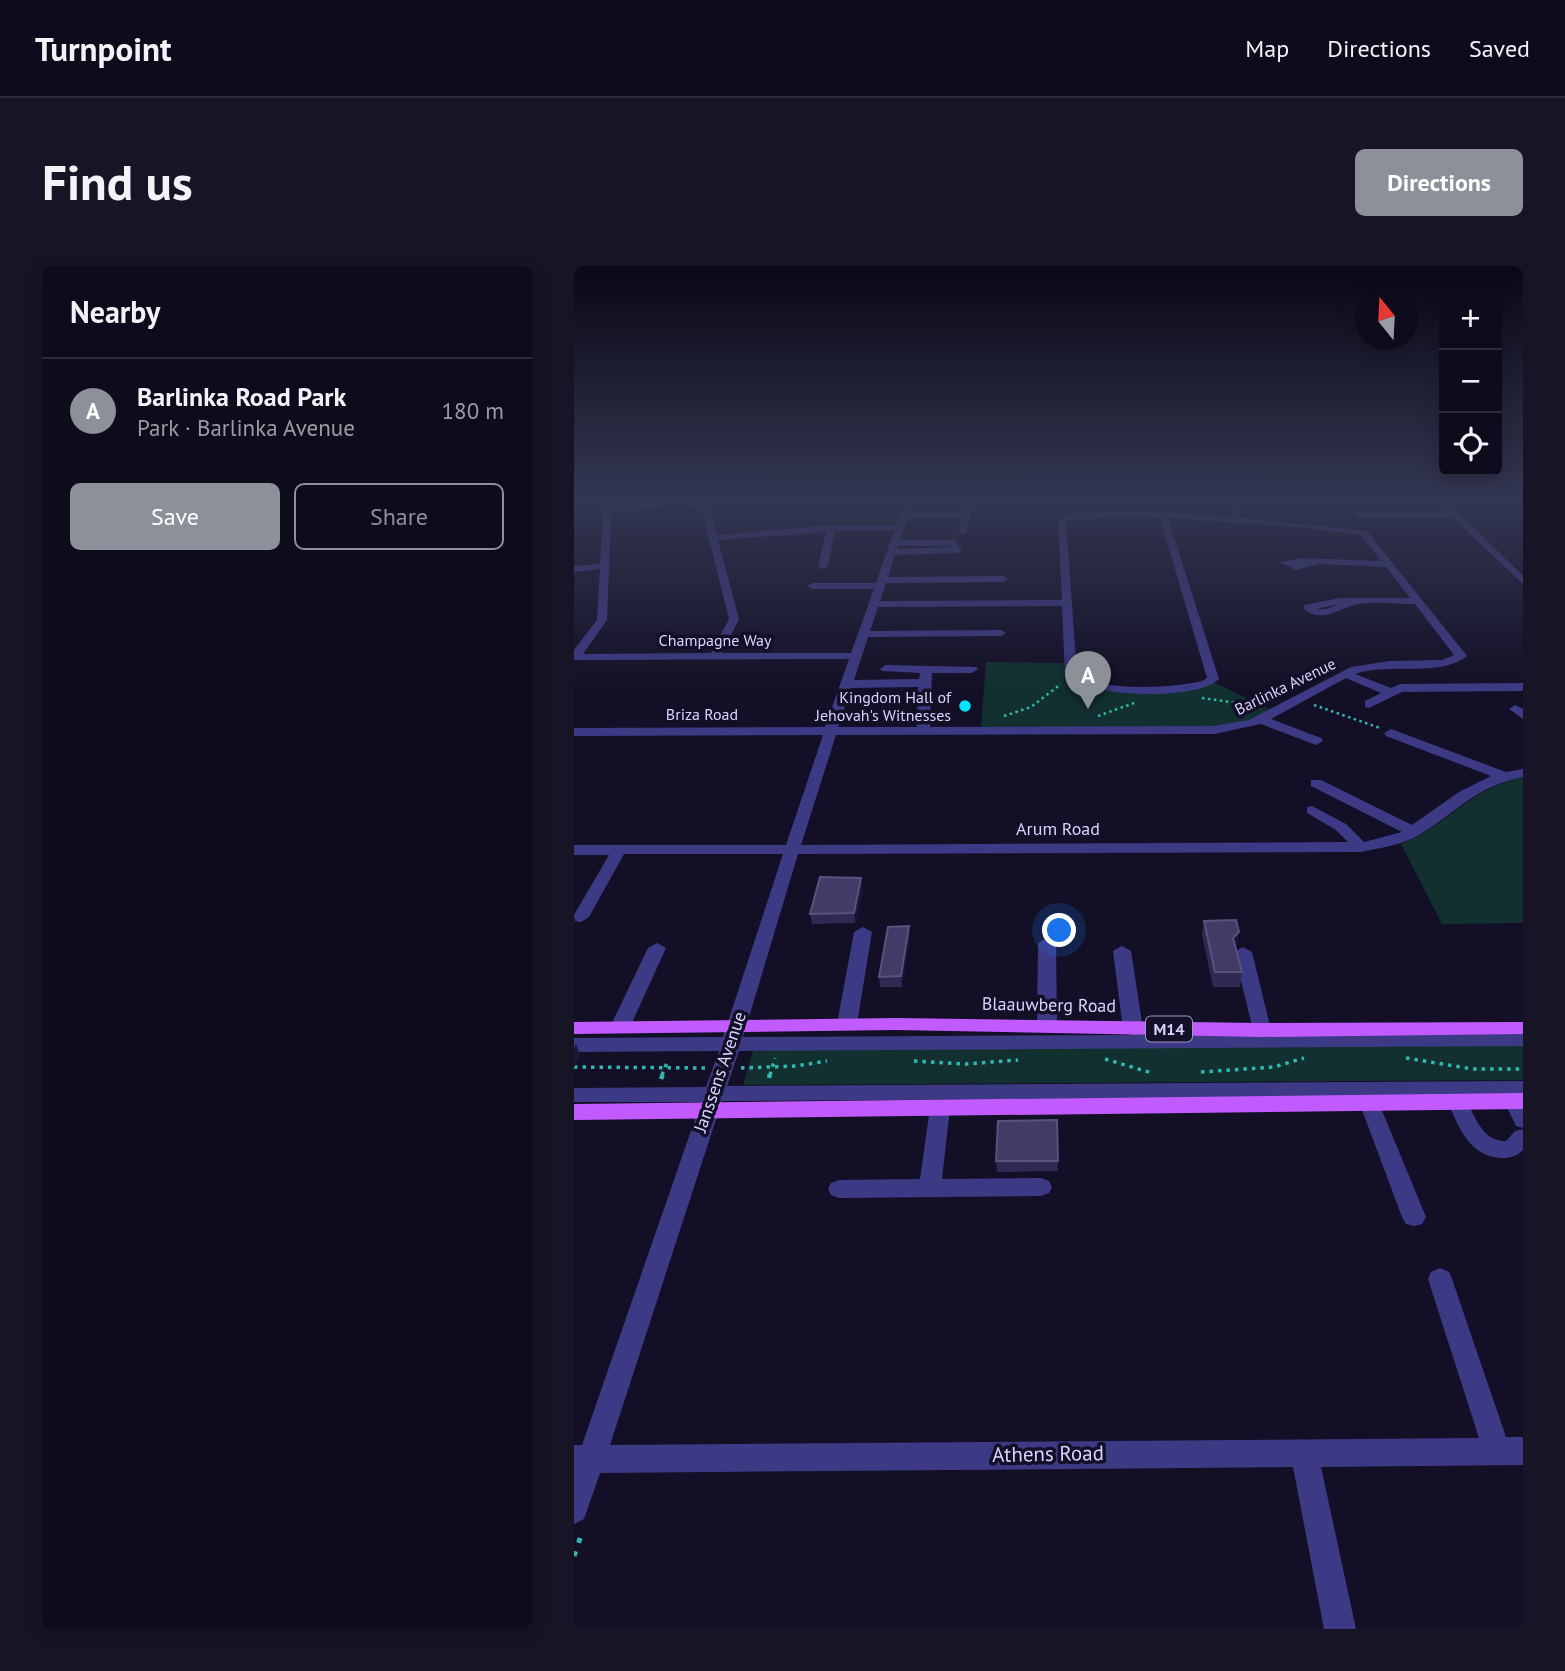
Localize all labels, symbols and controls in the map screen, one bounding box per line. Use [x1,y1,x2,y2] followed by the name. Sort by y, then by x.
[35,27,172,70] text: Turnpoint
[1245,33,1289,64] text: Map
[1327,33,1431,64] text: Directions
[1469,33,1530,64] text: Saved
[1355,149,1523,216] button: Directions
[42,150,193,214] text: Find us
[1355,287,1418,350] north arrow
[1439,287,1502,476] map controls
[1439,287,1502,350] button: +
[70,292,160,331] text: Nearby
[1439,350,1502,413] button: −
[137,380,346,413] text: Barlinka Road Park
[86,396,100,425] text: A
[442,396,504,425] text: 180 m
[137,413,355,442] text: Park · Barlinka Avenue
[1439,413,1502,476] button: locate
[70,483,280,550] button: Save
[294,483,504,550] button: Share
[659,630,772,650] street label: Champagne Way
[1065,651,1111,709] pin: A
[1231,653,1339,719] street label: Barlinka Avenue
[814,687,952,725] place label: Kingdom Hall of Jehovah's Witnesses
[957,698,973,714] marker: Kingdom Hall of Jehovah's Witnesses
[666,704,738,724] street label: Briza Road
[1016,817,1100,840] street label: Arum Road
[1042,913,1076,947] your location
[982,992,1116,1017] street label: Blaauwberg Road
[688,1008,751,1136] street label: Janssens Avenue
[1146,1016,1192,1042] road number: M14
[992,1439,1104,1468] street label: Athens Road

